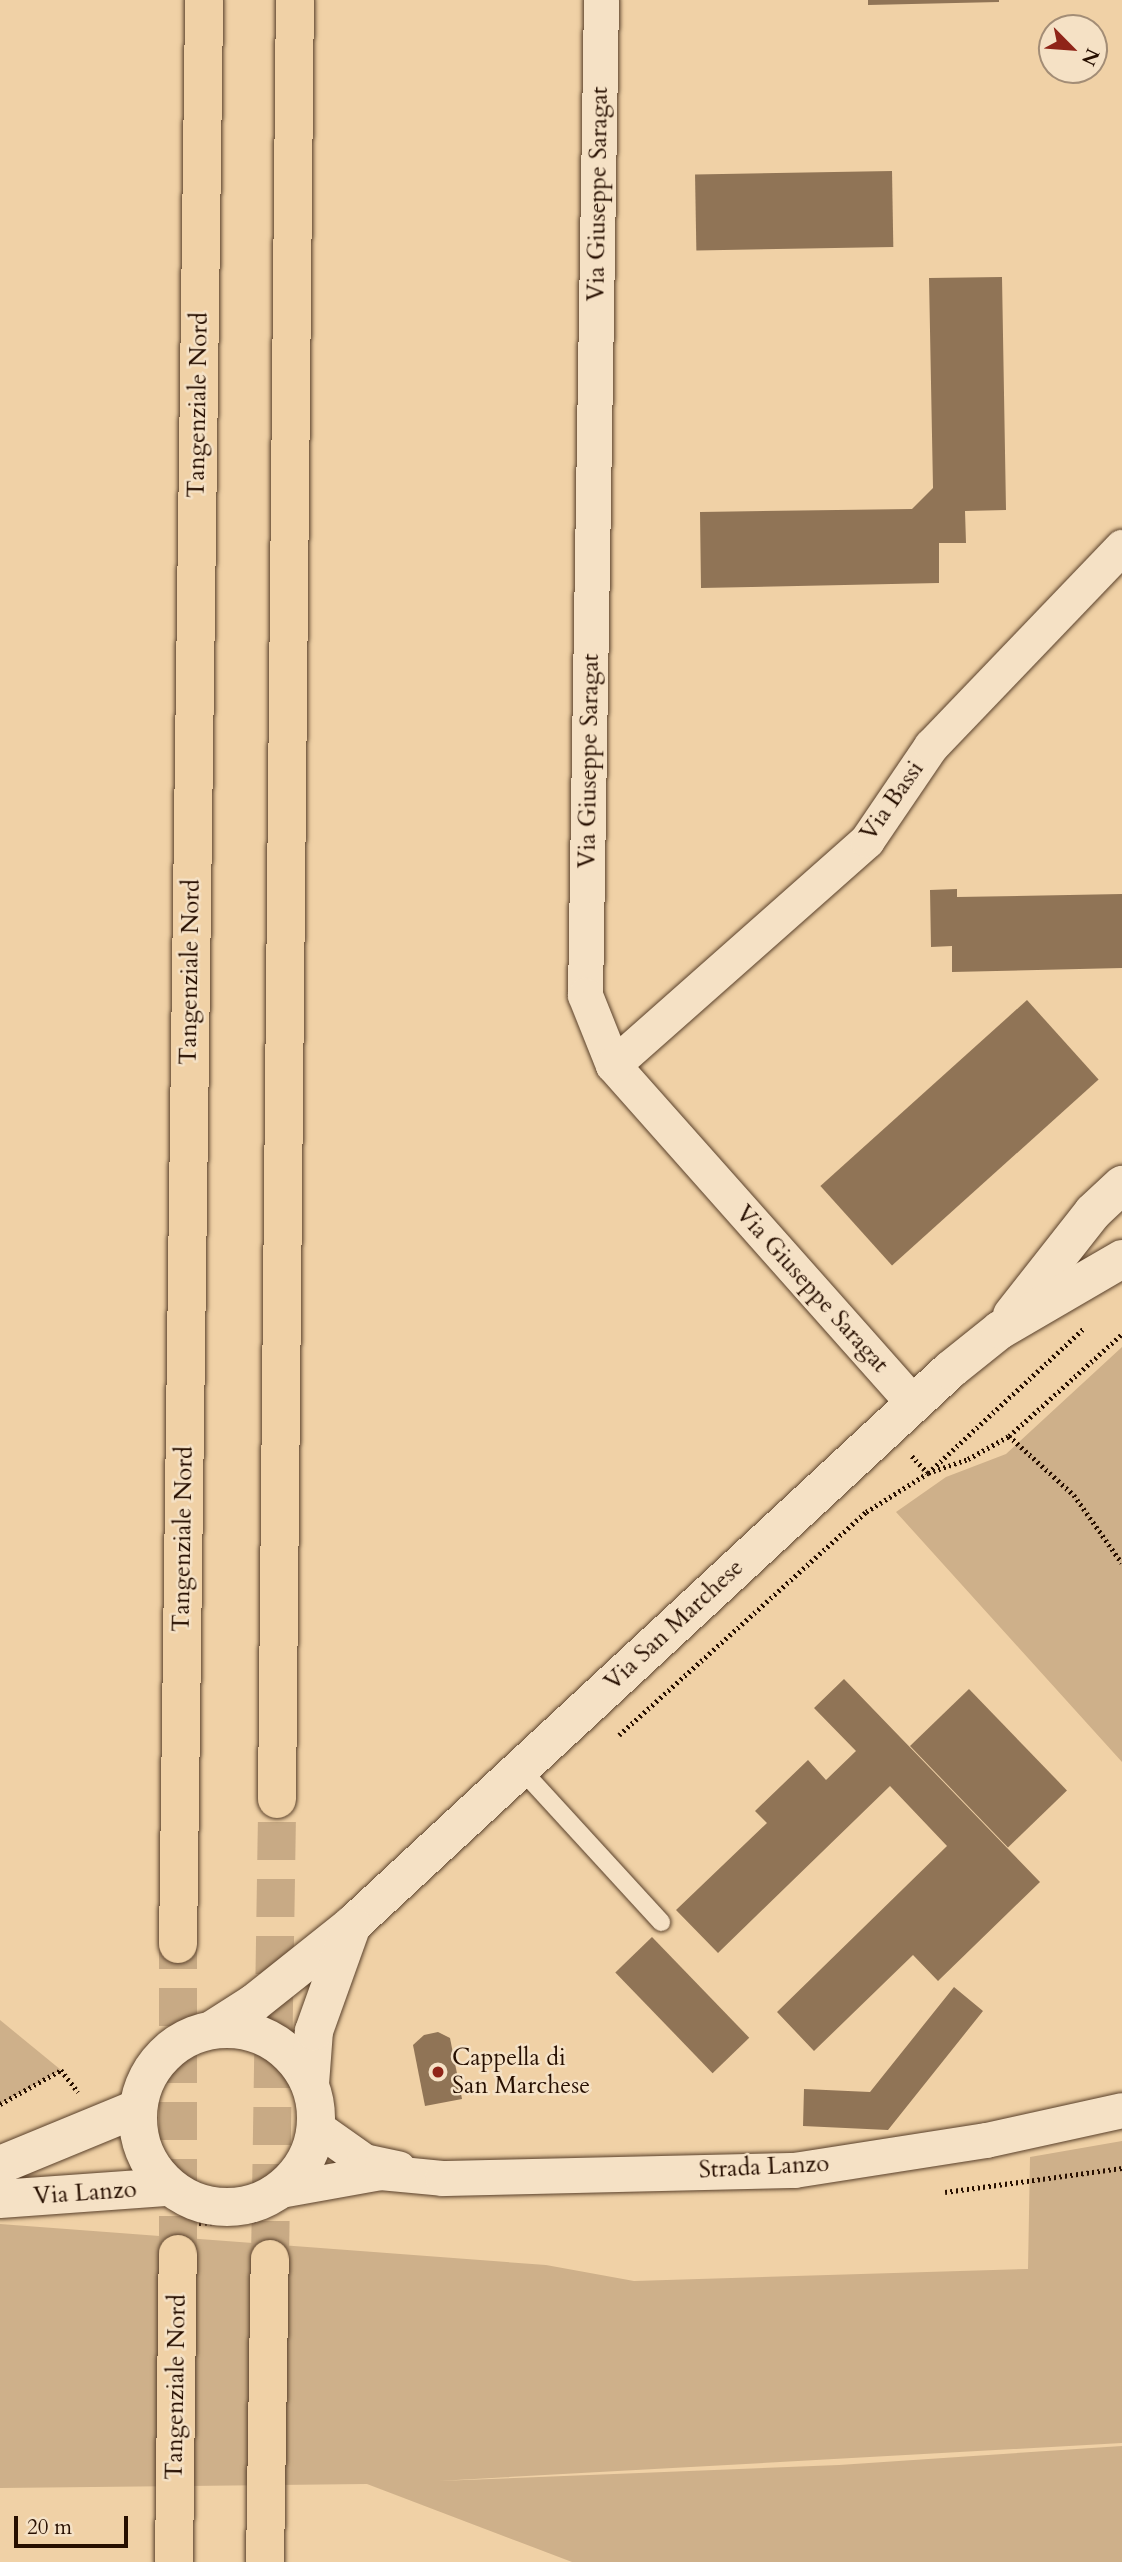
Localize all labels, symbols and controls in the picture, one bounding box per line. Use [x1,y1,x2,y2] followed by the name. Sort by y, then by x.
[1038,14,1108,84] north arrow
[1075,44,1105,70] text: N
[582,86,614,302] street label: Via Giuseppe Saragat
[182,312,214,498] street label: Tangenziale Nord
[573,653,605,869] street label: Via Giuseppe Saragat
[854,756,930,846] street label: Via Bassi
[174,879,206,1065] street label: Tangenziale Nord
[729,1200,895,1378] street label: Via Giuseppe Saragat
[167,1446,199,1632] street label: Tangenziale Nord
[599,1553,749,1697] street label: Via San Marchese
[452,2044,590,2100] place label: Cappella di San Marchese
[430,2064,446,2080] marker: Cappella di San Marchese
[698,2149,830,2185] street label: Strada Lanzo
[32,2175,138,2211] street label: Via Lanzo
[160,2294,192,2480] street label: Tangenziale Nord
[18,2502,131,2546] scale bar
[27,2513,72,2542] text: 20 m

